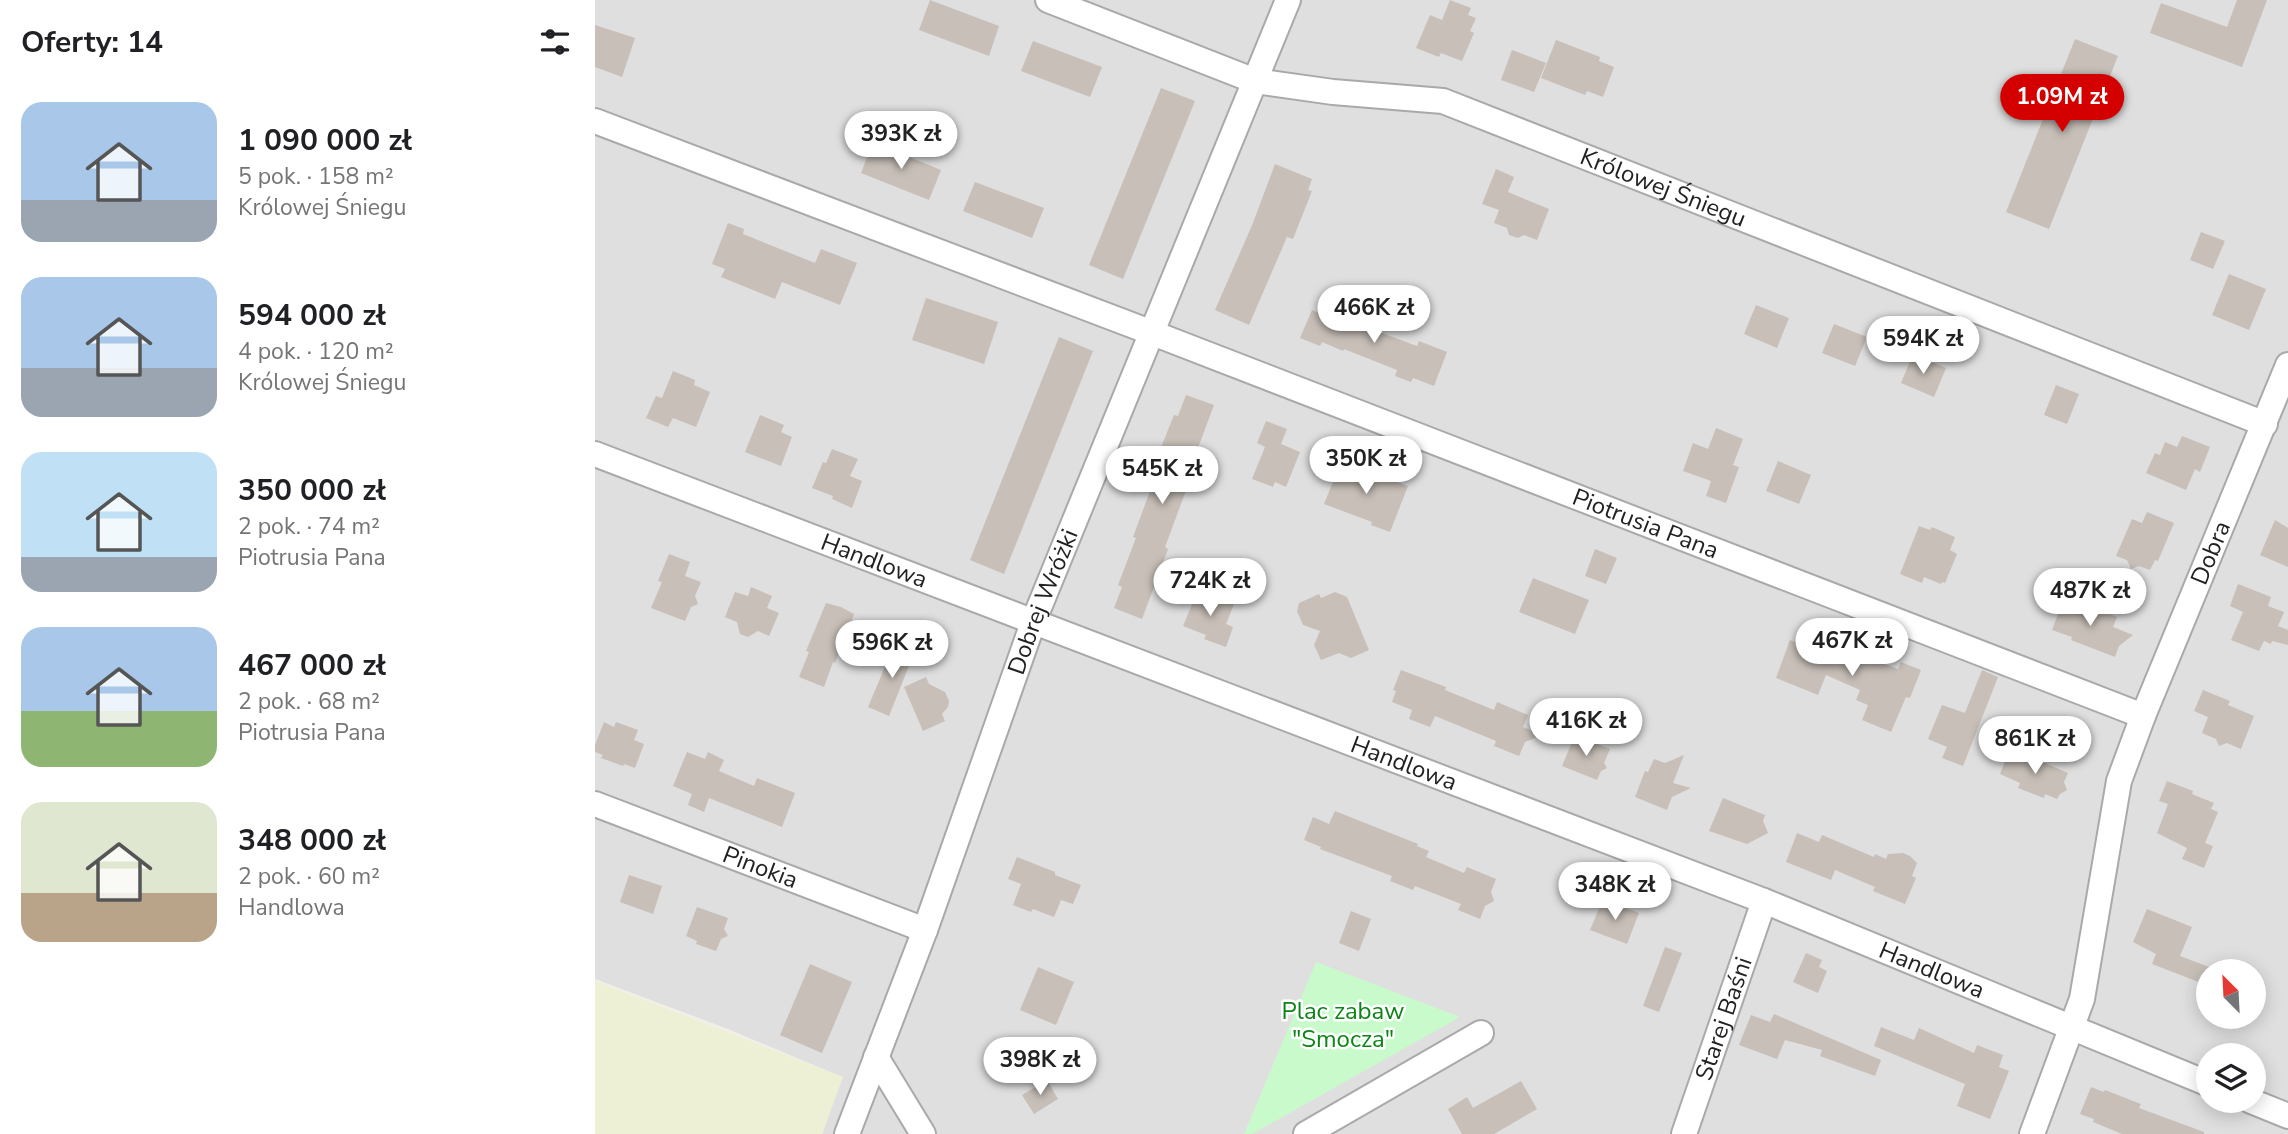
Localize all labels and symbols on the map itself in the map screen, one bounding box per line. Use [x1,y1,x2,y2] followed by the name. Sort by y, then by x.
[1990,74,2134,134] pin: 1.09M zł
[836,111,966,171] pin: 393K zł
[1575,140,1751,235] street label: Królowej Śniegu
[1309,286,1439,345] pin: 466K zł
[1858,316,1988,376] pin: 594K zł
[1301,436,1431,496] pin: 350K zł
[1097,447,1227,506] pin: 545K zł
[1568,481,1723,566] street label: Piotrusia Pana
[2183,516,2238,590] street label: Dobra
[1000,524,1086,679] street label: Dobrej Wróżki
[816,526,932,596] street label: Handlowa
[1145,558,1275,618] pin: 724K zł
[2025,568,2155,628] pin: 487K zł
[1787,618,1917,678] pin: 467K zł
[827,620,957,680] pin: 596K zł
[1521,698,1651,758] pin: 416K zł
[1970,716,2100,776] pin: 861K zł
[1346,728,1462,798] street label: Handlowa
[718,838,803,896] street label: Pinokia
[1550,862,1680,922] pin: 348K zł
[1874,934,1989,1006] street label: Handlowa
[1688,953,1760,1085] street label: Starej Baśni
[2196,959,2266,1029] north arrow
[1282,995,1404,1055] park label: Plac zabaw "Smocza"
[975,1038,1105,1097] pin: 398K zł

